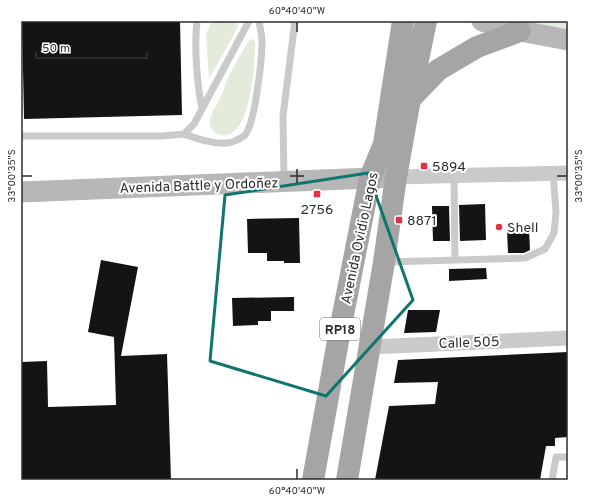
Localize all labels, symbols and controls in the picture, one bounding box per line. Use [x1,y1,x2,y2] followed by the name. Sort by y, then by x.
[269,5,325,18] text: 60°40'40"W
[36,34,147,60] scale bar
[42,41,70,57] text: 50 m
[6,149,19,203] text: 33°00'35"S
[573,149,586,203] text: 33°00'35"S
[432,159,466,176] place label: 5894
[419,161,429,171] marker: 5894
[338,171,383,306] street label: Avenida Ovidio Lagos
[119,175,279,198] street label: Avenida Battle y Ordoñez
[312,189,322,199] marker: 2756
[301,202,333,219] place label: 2756
[407,213,437,230] place label: 8871
[394,215,404,225] marker: 8871
[507,220,538,237] place label: Shell
[494,222,504,232] marker: Shell
[320,318,360,340] road number: RP18
[438,334,500,353] street label: Calle 505
[269,485,325,498] text: 60°40'40"W

